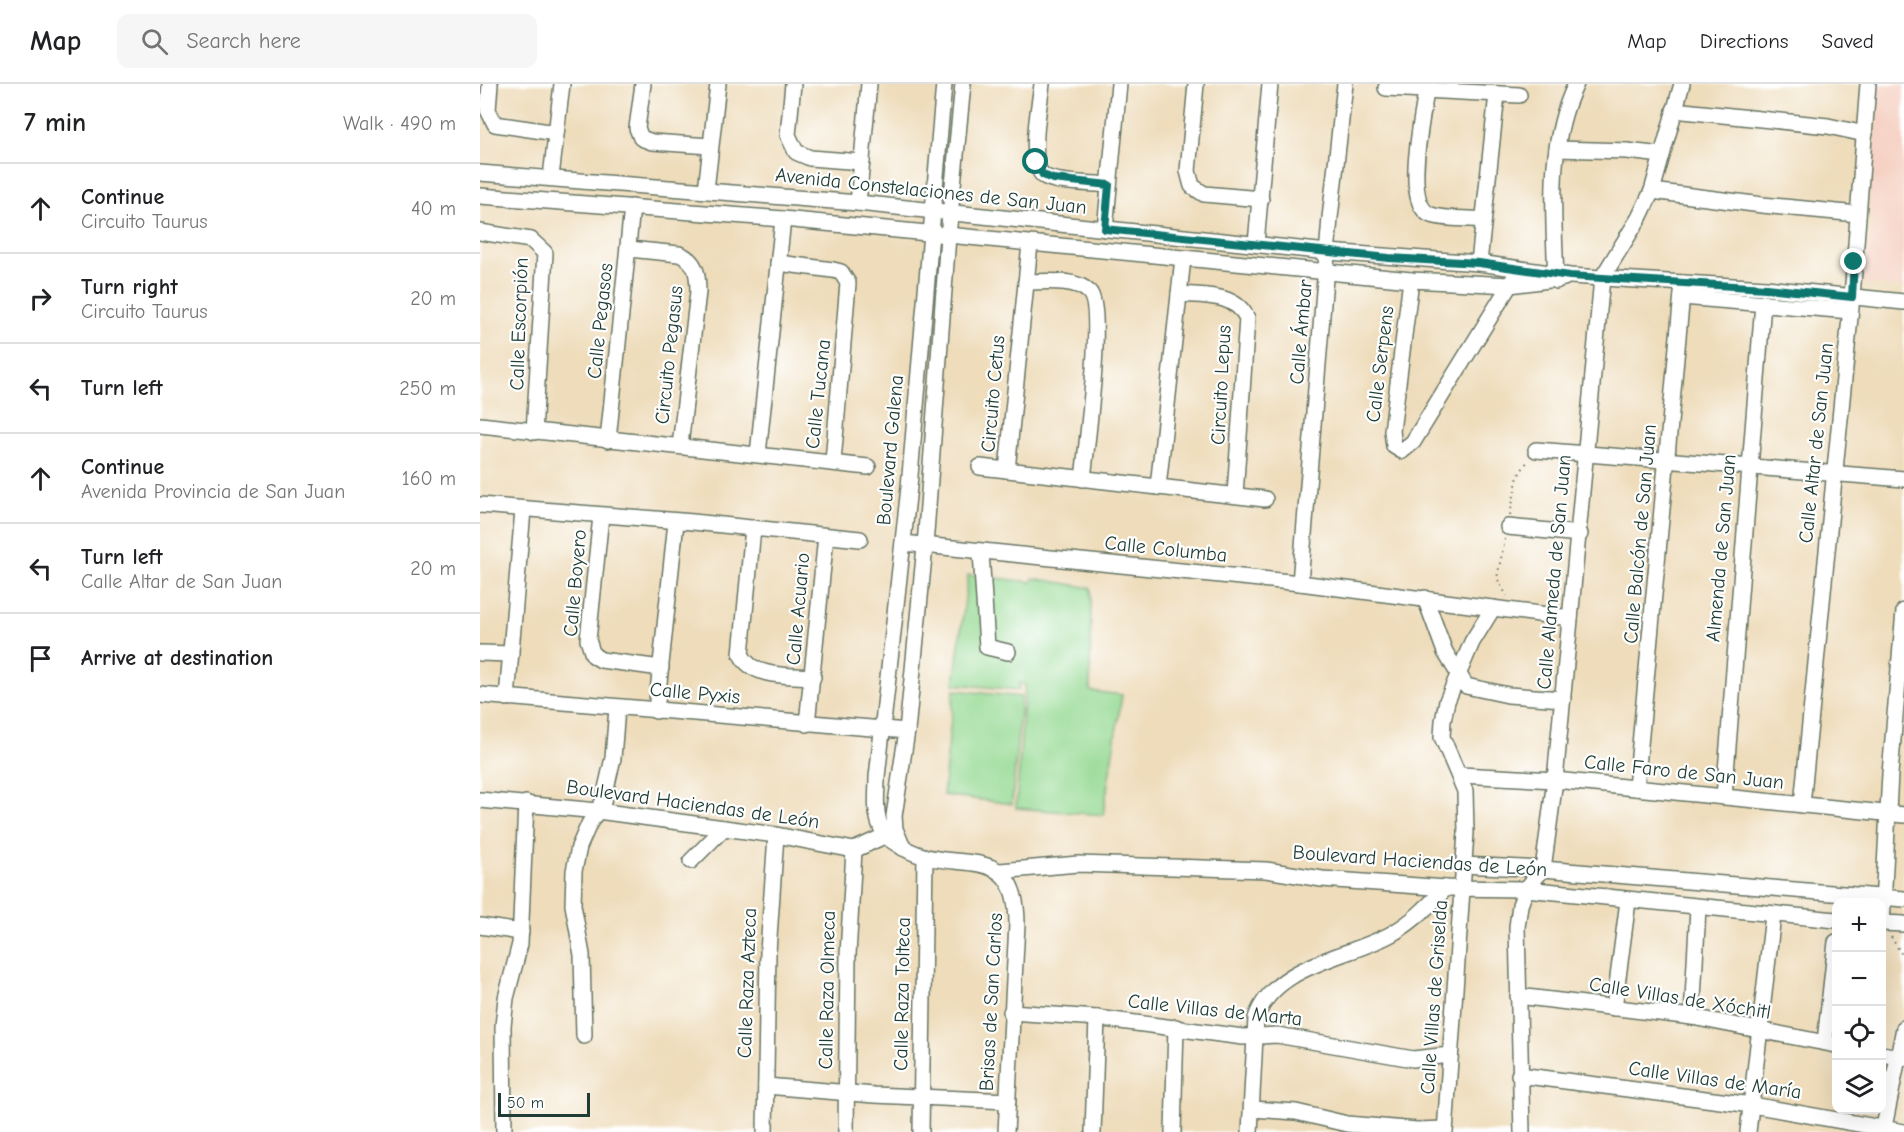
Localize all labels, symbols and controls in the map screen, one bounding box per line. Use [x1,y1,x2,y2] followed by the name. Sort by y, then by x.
[117,14,537,68] search box
[30,25,81,57] text: Map
[138,25,171,58] icon: search
[186,28,301,54] text: Search here
[1627,29,1667,53] text: Map
[1700,29,1789,53] text: Directions
[1822,29,1874,53] text: Saved
[24,108,86,138] text: 7 min
[343,112,456,135] text: Walk · 490 m
[1022,148,1048,174] route start
[774,163,1088,219] street label: Avenida Constelaciones de San Juan
[81,184,164,210] text: Continue
[24,192,57,225] icon: ahead
[411,197,456,220] text: 40 m
[81,210,208,233] text: Circuito Taurus
[1840,248,1866,274] route end
[505,257,533,391] street label: Calle Escorpión
[582,262,618,380] street label: Calle Pegasos
[81,274,178,300] text: Turn right
[1284,278,1317,385] street label: Calle Ámbar
[24,282,57,315] icon: right
[650,285,688,425] street label: Circuito Pegasus
[410,287,456,310] text: 20 m
[81,300,208,323] text: Circuito Taurus
[1361,304,1399,424] street label: Calle Serpens
[1206,325,1236,445] street label: Circuito Lepus
[976,334,1010,454] street label: Circuito Cetus
[801,338,835,450] street label: Calle Tucana
[1794,342,1838,544] street label: Calle Altar de San Juan
[24,372,57,405] icon: left
[872,374,908,526] street label: Boulevard Galena
[81,375,163,401] text: Turn left
[399,377,456,400] text: 250 m
[1619,423,1661,645] street label: Calle Balcón de San Juan
[1701,453,1741,643] street label: Almenda de San Juan
[81,454,164,480] text: Continue
[1532,454,1576,690] street label: Calle Alameda de San Juan
[24,462,57,495] icon: ahead
[402,467,456,490] text: 160 m
[81,480,345,503] text: Avenida Provincia de San Juan
[559,528,591,638] street label: Calle Boyero
[1104,531,1228,567] street label: Calle Columba
[81,544,163,570] text: Turn left
[24,552,57,585] icon: left
[782,552,814,666] street label: Calle Acuario
[410,557,456,580] text: 20 m
[81,570,282,593] text: Calle Altar de San Juan
[24,642,57,675] icon: arrive
[81,645,273,671] text: Arrive at destination
[649,678,741,708] street label: Calle Pyxis
[1583,750,1785,794] street label: Calle Faro de San Juan
[565,775,821,833] street label: Boulevard Haciendas de León
[1292,841,1548,881] street label: Boulevard Haciendas de León
[1832,898,1886,1114] map controls
[1832,898,1886,952] button: +
[1416,899,1452,1095] street label: Calle Villas de Griselda
[733,907,761,1059] street label: Calle Raza Azteca
[814,910,840,1070] street label: Calle Raza Olmeca
[975,912,1007,1092] street label: Brisas de San Carlos
[889,917,915,1071] street label: Calle Raza Tolteca
[1832,952,1886,1006] button: −
[1587,972,1773,1024] street label: Calle Villas de Xóchitl
[1127,989,1303,1031] street label: Calle Villas de Marta
[1832,1006,1886,1060] button: locate
[1627,1056,1803,1104] street label: Calle Villas de María
[1832,1060,1886,1114] button: layers
[498,1090,590,1118] scale bar
[507,1094,544,1112] text: 50 m

